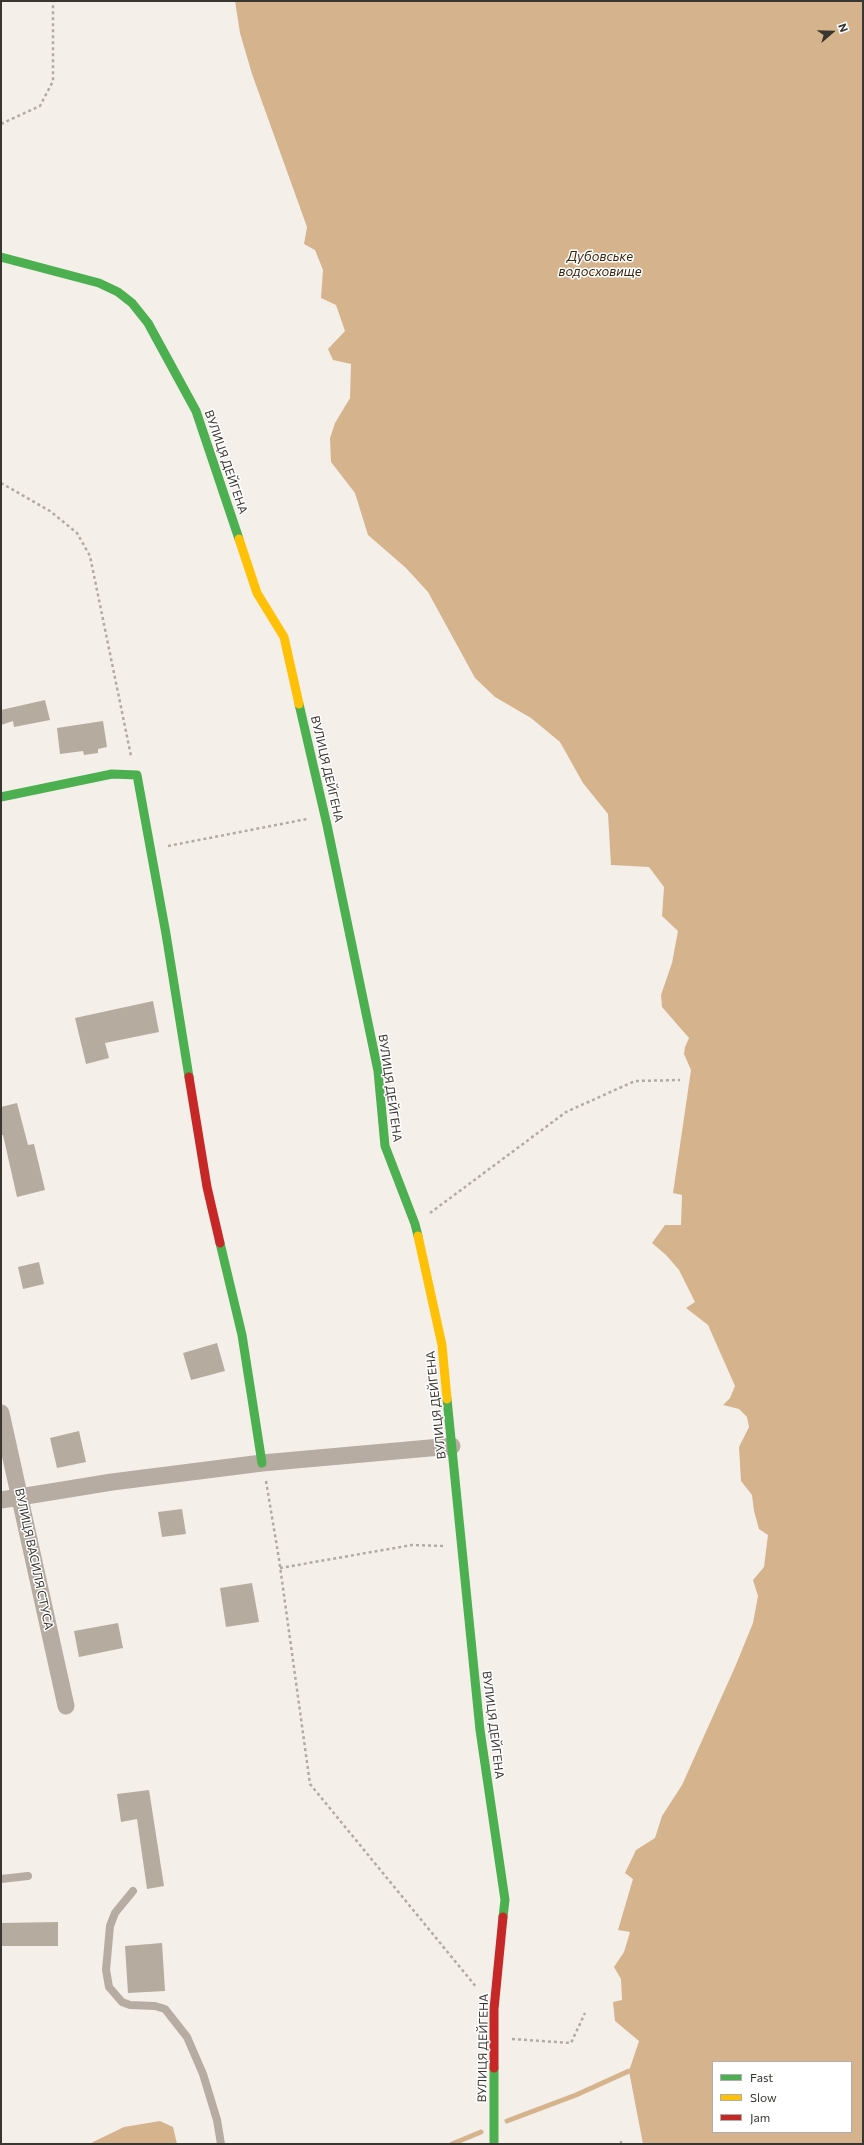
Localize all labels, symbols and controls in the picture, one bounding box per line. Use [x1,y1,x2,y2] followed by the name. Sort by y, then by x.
[812,12,852,52] north arrow
[836,22,851,34] text: N
[559,249,641,280] water label: Дубовське водосховище
[201,408,251,516] street label: ВУЛИЦЯ ДЕЙГЕНА
[308,714,346,824] street label: ВУЛИЦЯ ДЕЙГЕНА
[375,1033,405,1143] street label: ВУЛИЦЯ ДЕЙГЕНА
[423,1350,449,1460] street label: ВУЛИЦЯ ДЕЙГЕНА
[12,1487,56,1631] street label: ВУЛИЦЯ ВАСИЛЯ СТУСА
[479,1670,507,1780] street label: ВУЛИЦЯ ДЕЙГЕНА
[475,1993,491,2103] street label: ВУЛИЦЯ ДЕЙГЕНА
[712,2061,852,2133] legend
[750,2070,773,2084] text: Fast
[750,2090,777,2104] text: Slow
[750,2110,770,2124] text: Jam

